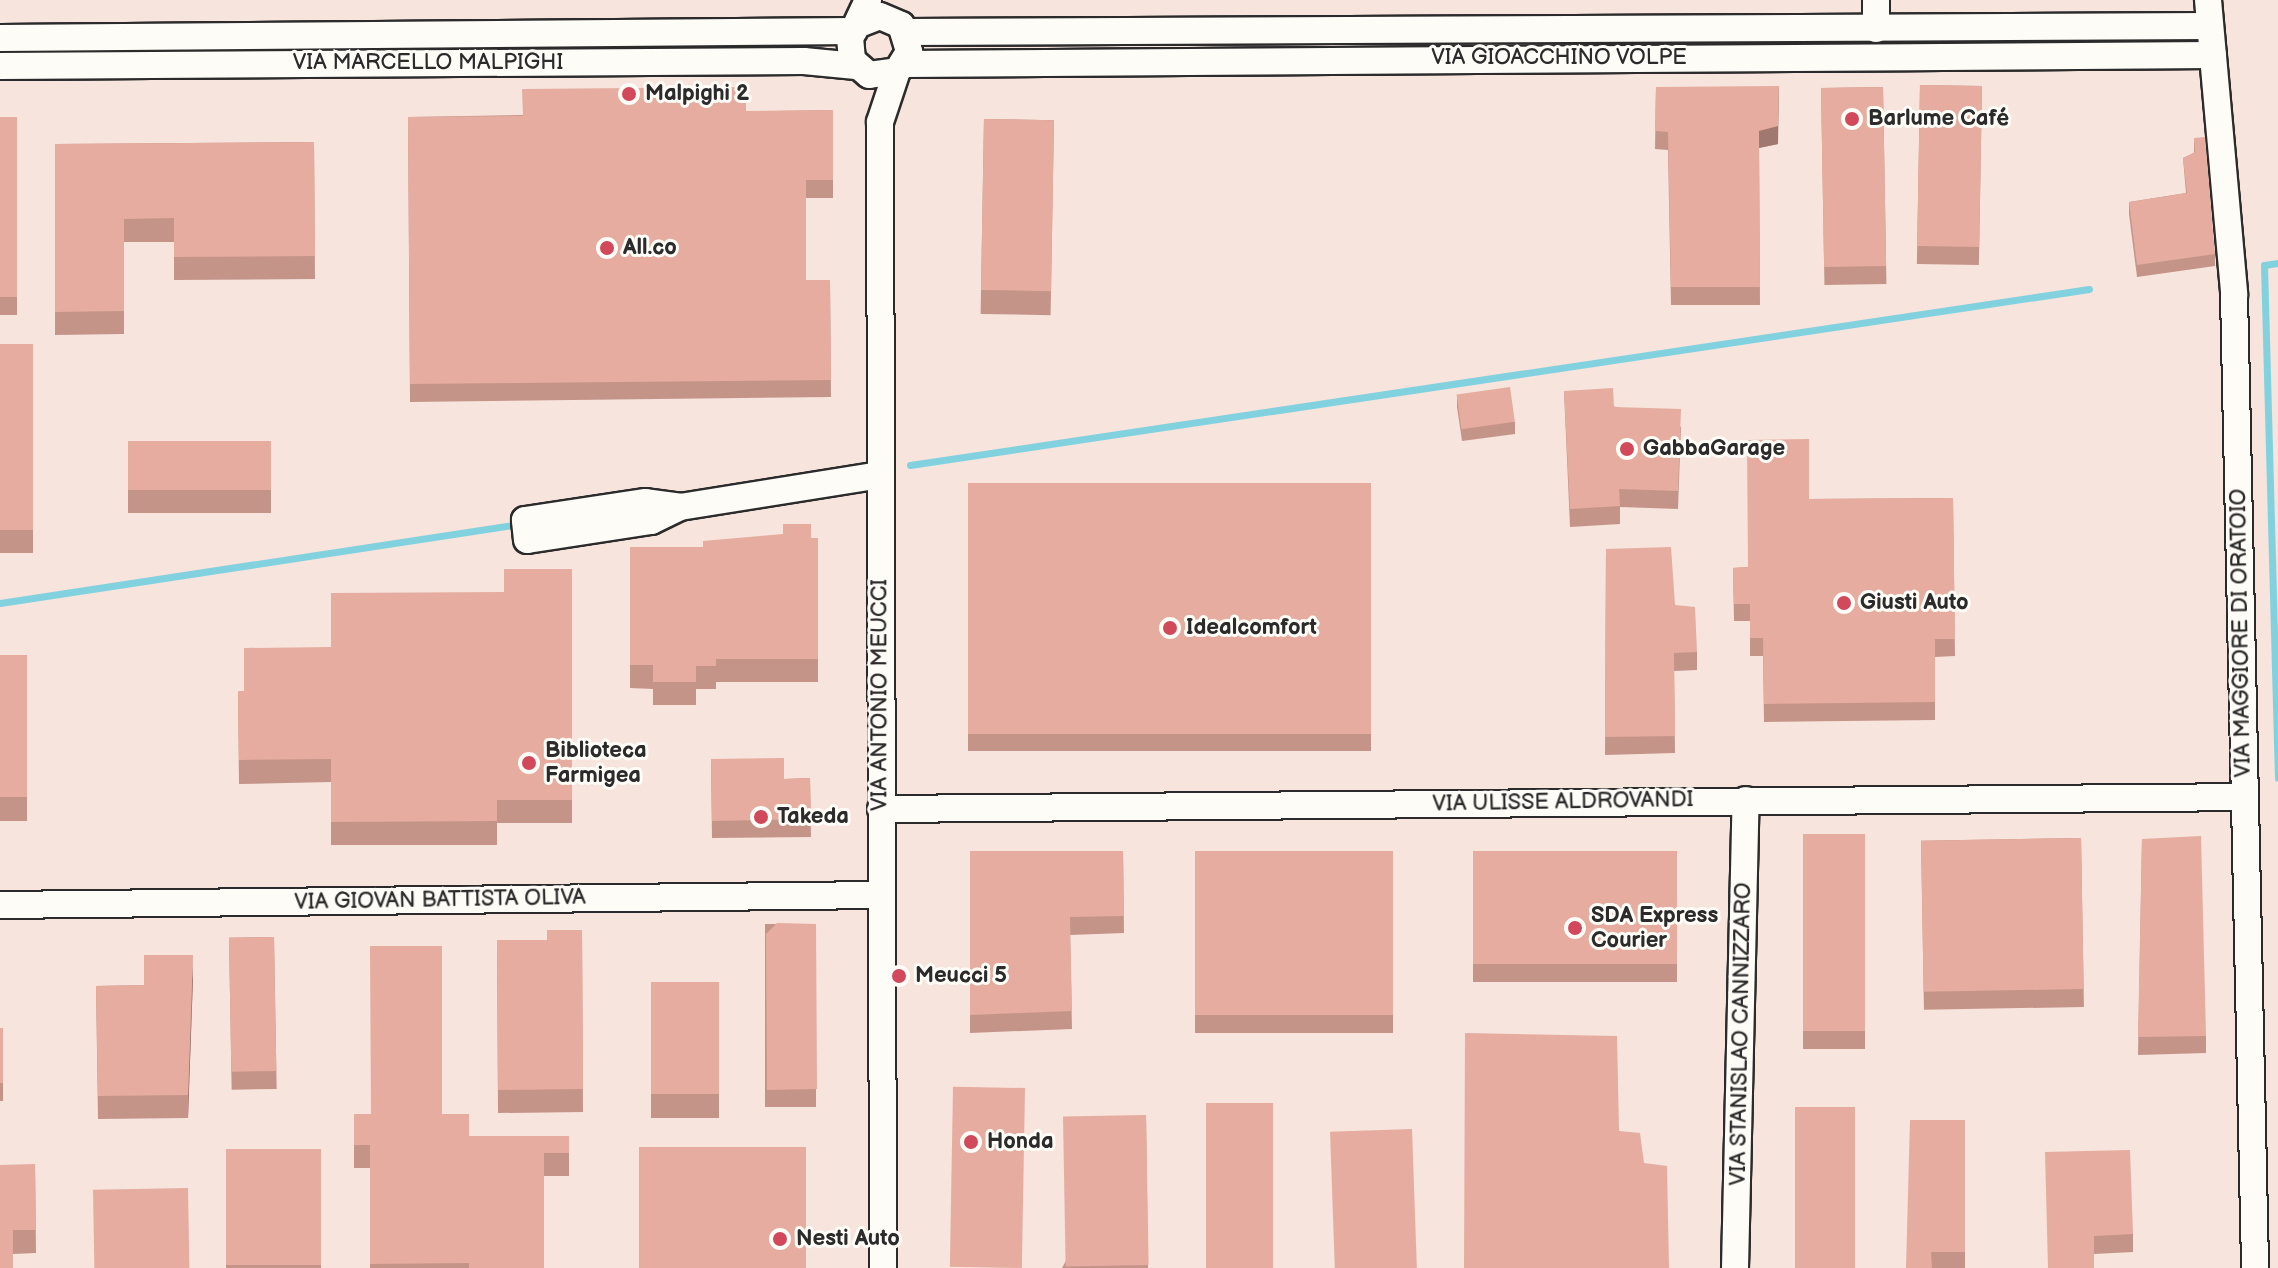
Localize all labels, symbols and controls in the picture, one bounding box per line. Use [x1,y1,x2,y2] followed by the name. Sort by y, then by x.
[1431,45,1687,71] street label: VIA GIOACCHINO VOLPE
[293,50,563,76] street label: VIA MARCELLO MALPIGHI
[645,81,749,107] place label: Malpighi 2
[620,85,638,103] marker: Malpighi 2
[1868,106,2009,132] place label: Barlume Café
[1843,110,1861,128] marker: Barlume Café
[623,235,677,261] place label: All.co
[598,239,616,257] marker: All.co
[1643,436,1785,462] place label: GabbaGarage
[1618,440,1636,458] marker: GabbaGarage
[2225,488,2257,778] street label: VIA MAGGIORE DI ORATOIO
[867,579,893,811] street label: VIA ANTONIO MEUCCI
[1860,590,1969,616] place label: Giusti Auto
[1835,594,1853,612] marker: Giusti Auto
[1186,615,1317,641] place label: Idealcomfort
[1161,619,1179,637] marker: Idealcomfort
[545,737,647,788] place label: Biblioteca Farmigea
[520,754,538,772] marker: Biblioteca Farmigea
[1432,787,1694,817] street label: VIA ULISSE ALDROVANDI
[777,804,849,830] place label: Takeda
[752,808,770,826] marker: Takeda
[1725,882,1757,1186] street label: VIA STANISLAO CANNIZZARO
[294,884,586,916] street label: VIA GIOVAN BATTISTA OLIVA
[1591,902,1718,954] place label: SDA Express Courier
[1566,919,1584,937] marker: SDA Express Courier
[915,963,1007,989] place label: Meucci 5
[890,967,908,985] marker: Meucci 5
[987,1129,1054,1155] place label: Honda
[962,1133,980,1151] marker: Honda
[796,1226,900,1252] place label: Nesti Auto
[771,1230,789,1248] marker: Nesti Auto

